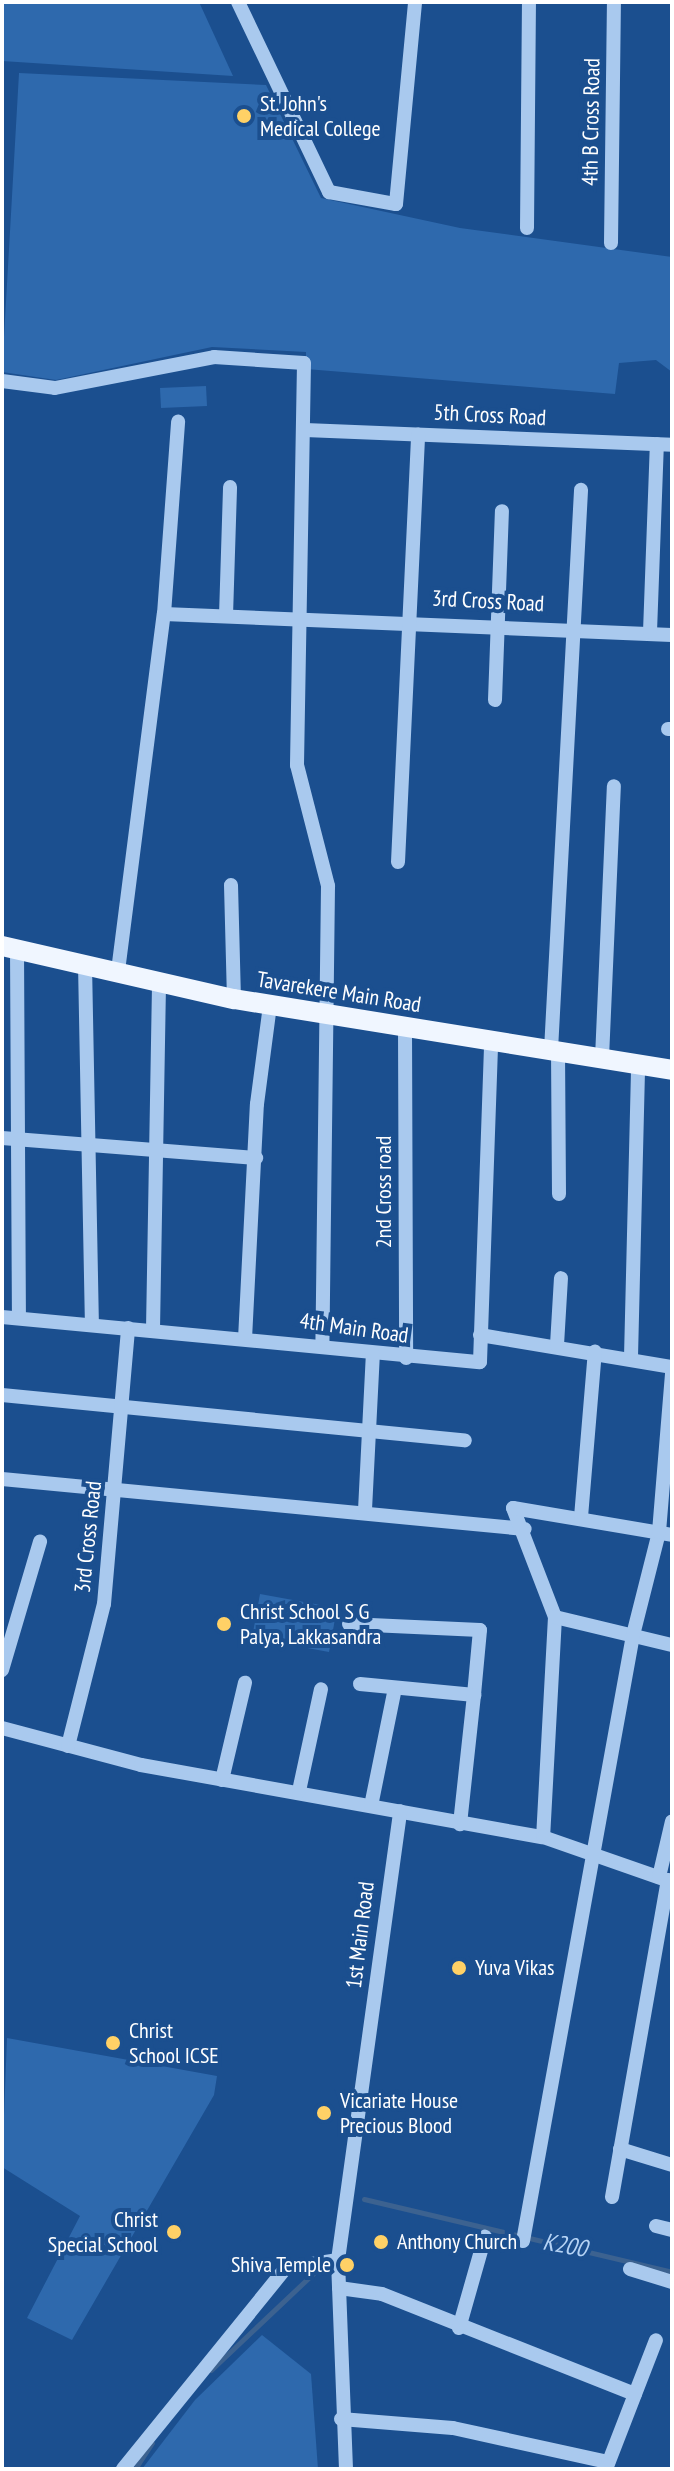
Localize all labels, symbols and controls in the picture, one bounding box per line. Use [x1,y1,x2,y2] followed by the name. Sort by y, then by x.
[577,58,605,186] street label: 4th B Cross Road
[260,90,381,142] place label: St. John's Medical College
[235,107,253,125] marker: St. John's Medical College
[433,399,547,431] street label: 5th Cross Road
[431,585,545,617] street label: 3rd Cross Road
[255,966,423,1018] street label: Tavarekere Main Road
[371,1136,397,1248] street label: 2nd Cross road
[298,1307,410,1349] street label: 4th Main Road
[69,1480,107,1594] street label: 3rd Cross Road
[240,1598,383,1650] place label: Christ School S G Palya, Lakkasandra
[215,1615,233,1633] marker: Christ School S G Palya, Lakkasandra
[340,1880,380,1990] street label: 1st Main Road
[475,1955,555,1981] place label: Yuva Vikas
[450,1959,468,1977] marker: Yuva Vikas
[129,2017,219,2068] place label: Christ School ICSE
[104,2034,122,2052] marker: Christ School ICSE
[340,2087,458,2138] place label: Vicariate House Precious Blood
[315,2104,333,2122] marker: Vicariate House Precious Blood
[48,2206,158,2258] place label: Christ Special School
[165,2223,183,2241] marker: Christ Special School
[541,2227,589,2263] water label: K200
[397,2229,518,2255] place label: Anthony Church
[372,2233,390,2251] marker: Anthony Church
[230,2252,331,2278] place label: Shiva Temple
[338,2256,356,2274] marker: Shiva Temple

